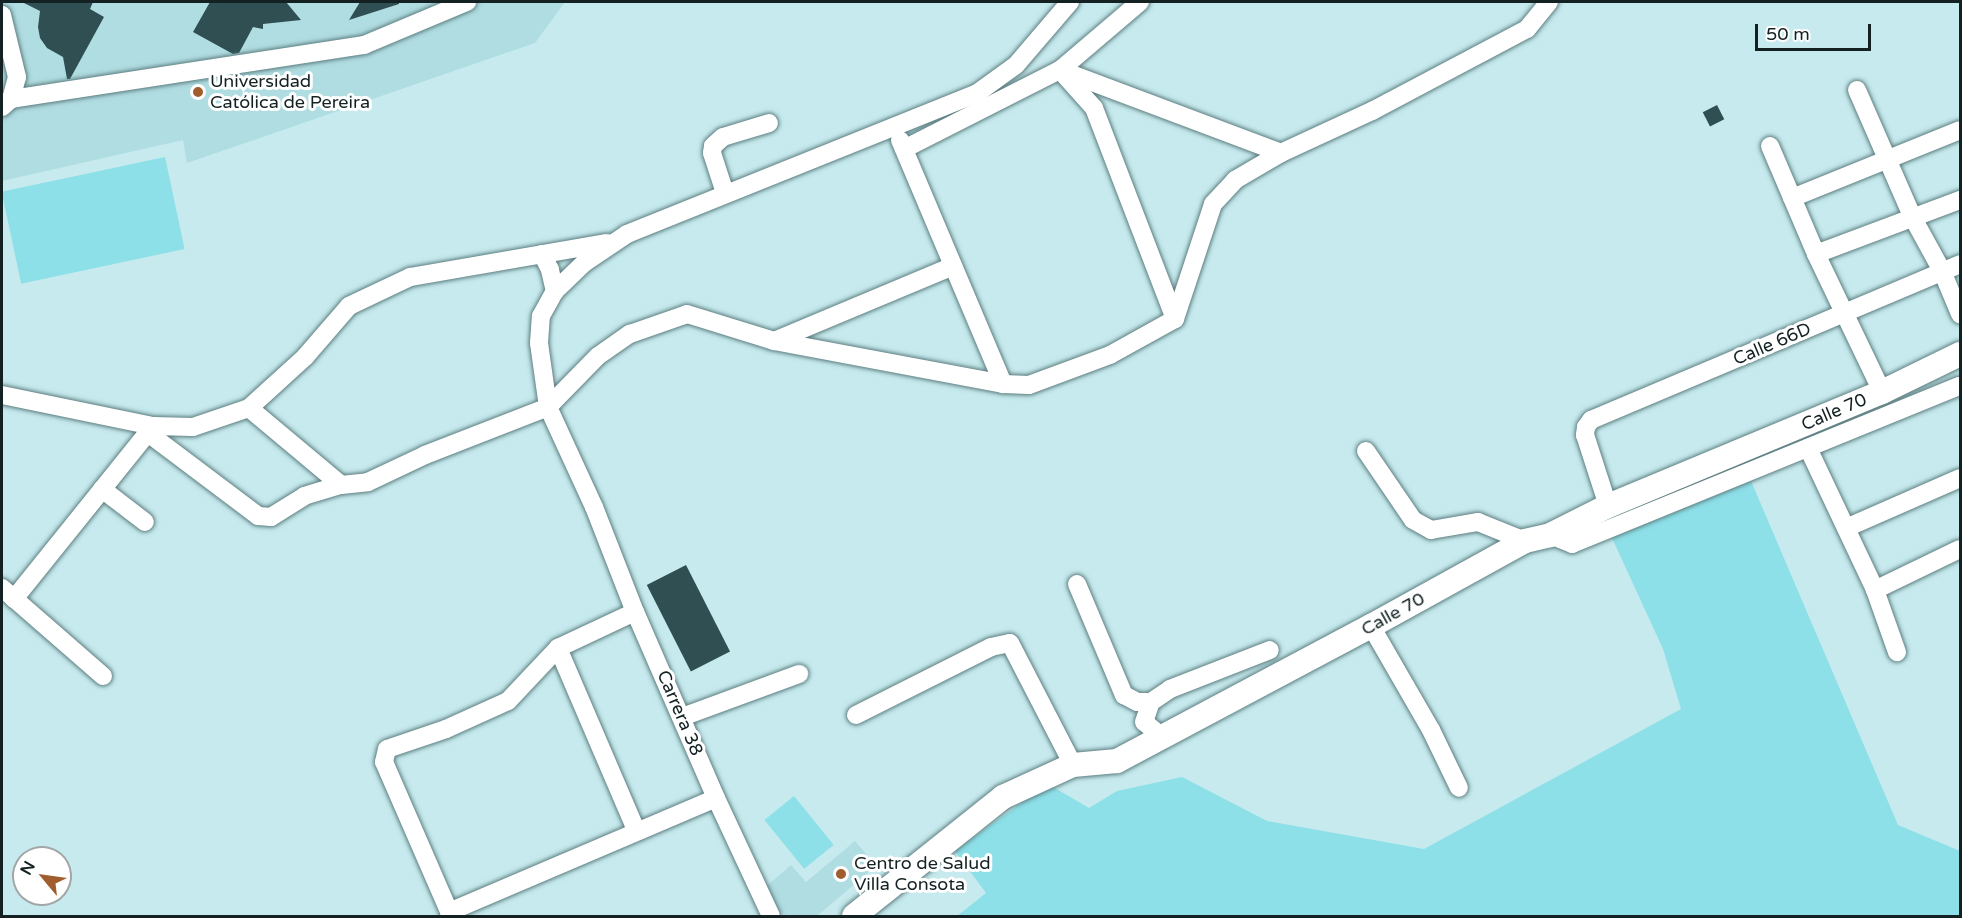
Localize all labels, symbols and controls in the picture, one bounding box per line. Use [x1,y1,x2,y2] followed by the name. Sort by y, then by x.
[1758,12,1874,50] scale bar
[1766,23,1810,45] text: 50 m
[210,71,370,113] place label: Universidad Católica de Pereira
[191,85,205,99] marker: Universidad Católica de Pereira
[1730,318,1814,370] street label: Calle 66D
[1798,389,1870,435] street label: Calle 70
[1358,588,1428,640] street label: Calle 70
[652,667,708,759] street label: Carrera 38
[12,846,72,906] north arrow
[854,853,991,896] place label: Centro de Salud Villa Consota
[16,858,40,879] text: N
[832,865,850,883] marker: Centro de Salud Villa Consota

